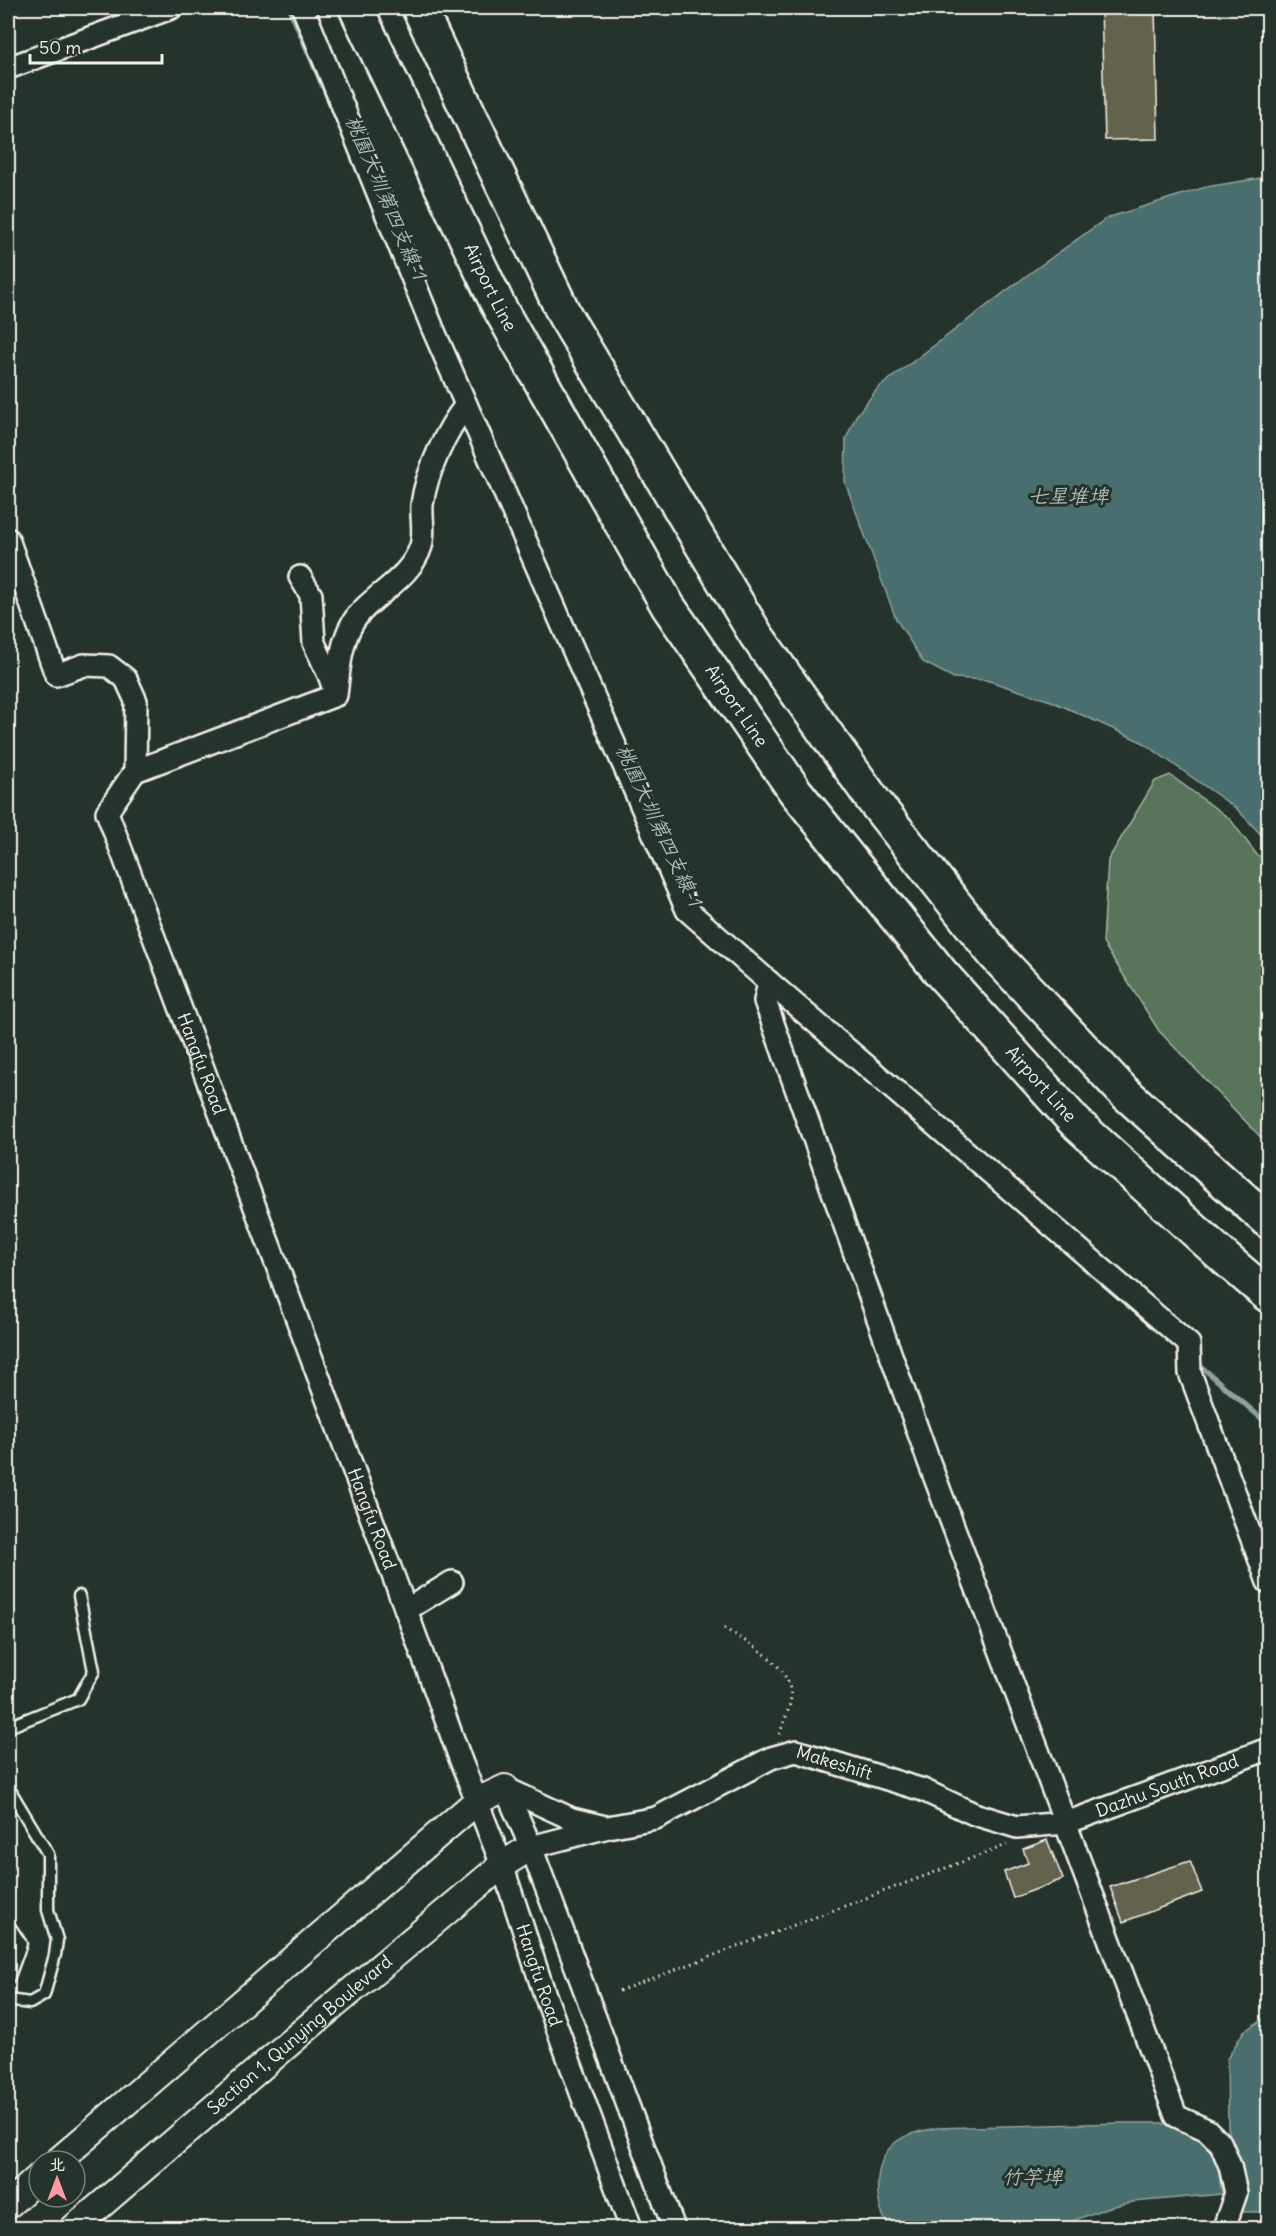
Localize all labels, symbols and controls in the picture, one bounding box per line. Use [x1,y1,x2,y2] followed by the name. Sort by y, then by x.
[30,27,162,65] scale bar
[39,36,81,59] text: 50 m
[341,111,433,284] water label: 桃園大圳第四支線-1
[459,240,522,335] street label: Airport Line
[1028,483,1110,508] water label: 七星堆埤
[701,660,773,751] street label: Airport Line
[611,740,709,911] water label: 桃園大圳第四支線-1
[172,1010,231,1118] street label: Hangfu Road
[1001,1041,1082,1127] street label: Airport Line
[343,1465,402,1573] street label: Hangfu Road
[794,1740,875,1785] street label: Makeshift
[1092,1749,1242,1822] street label: Dazhu South Road
[511,1921,568,2030] street label: Hangfu Road
[202,1949,397,2120] street label: Section 1, Qunying Boulevard
[27,2149,87,2209] north arrow
[49,2154,65,2174] text: 北
[1002,2164,1064,2189] water label: 竹竿埤

